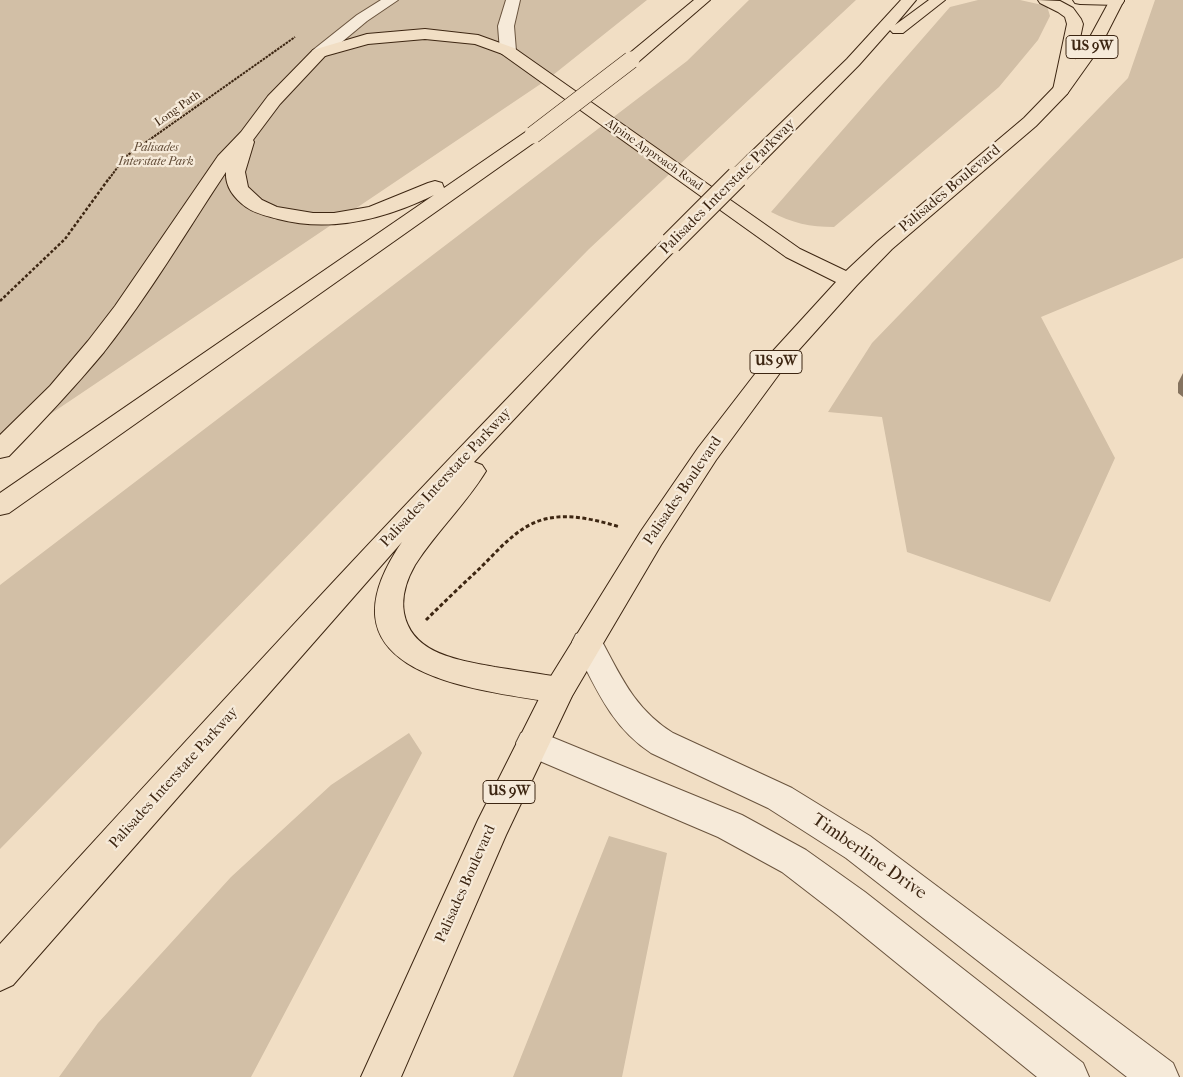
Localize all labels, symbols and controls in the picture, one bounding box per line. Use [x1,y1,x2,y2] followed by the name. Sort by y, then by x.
[1066,36,1118,58] road number: US 9W
[152,88,204,130] street label: Long Path
[603,116,705,194] street label: Alpine Approach Road
[657,116,799,258] street label: Palisades Interstate Parkway
[118,141,194,169] park label: Palisades Interstate Park
[896,141,1004,237] street label: Palisades Boulevard
[750,351,802,374] road number: US 9W
[377,405,515,551] street label: Palisades Interstate Parkway
[640,433,726,549] street label: Palisades Boulevard
[106,704,242,852] street label: Palisades Interstate Parkway
[483,780,535,804] road number: US 9W
[807,809,931,905] street label: Timberline Drive
[432,822,500,946] street label: Palisades Boulevard

